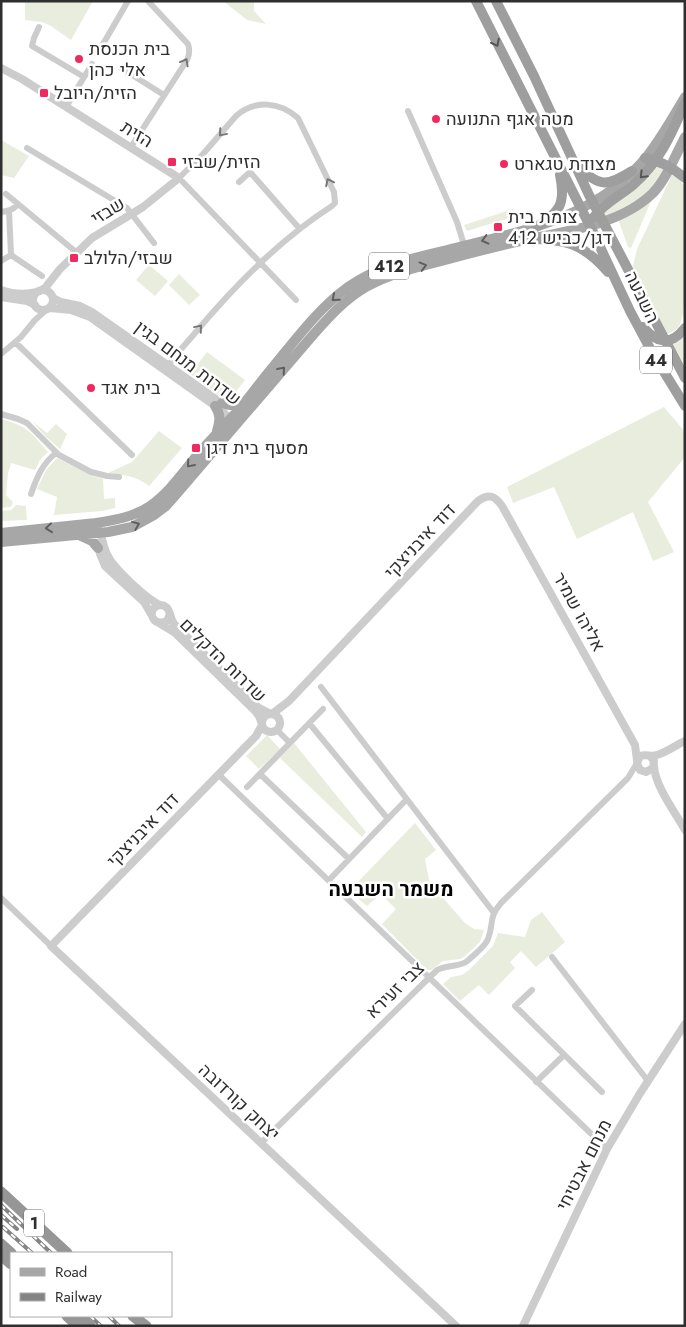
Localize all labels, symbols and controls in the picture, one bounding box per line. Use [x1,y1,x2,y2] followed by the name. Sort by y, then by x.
[89,36,171,83] place label: בית הכנסת אלי כהן
[490,37,500,46] one-way arrow
[73,53,85,65] marker: בית הכנסת אלי כהן
[179,58,189,67] one-way arrow
[54,80,137,106] place label: הזית/היובל
[38,87,50,99] marker: הזית/היובל
[446,106,574,132] place label: מטה אגף התנועה
[430,113,442,125] marker: מטה אגף התנועה
[116,114,158,154] street label: הזית
[219,128,228,137] one-way arrow
[182,149,260,175] place label: הזית/שבזי
[514,151,616,177] place label: מצודת טגארט
[166,156,178,168] marker: הזית/שבזי
[498,158,510,170] marker: מצודת טגארט
[640,169,649,178] one-way arrow
[325,179,335,188] one-way arrow
[86,191,130,231] street label: שבזי
[508,204,612,251] place label: צומת בית דגן/כביש 412
[492,221,504,233] marker: צומת בית דגן/כביש 412
[480,234,489,245] one-way arrow
[84,245,173,271] place label: שבזי/הלולב
[68,252,80,264] marker: שבזי/הלולב
[369,252,409,280] road number: 412
[419,261,428,272] one-way arrow
[618,266,666,328] street label: השבעה
[332,293,341,301] one-way arrow
[129,314,247,412] street label: שדרות מנחם בגין
[194,324,203,333] one-way arrow
[640,346,672,374] road number: 44
[276,367,285,376] one-way arrow
[101,375,161,401] place label: בית אגד
[85,382,97,394] marker: בית אגד
[206,435,308,461] place label: מסעף בית דגן
[190,442,202,454] marker: מסעף בית דגן
[187,458,196,467] one-way arrow
[378,498,462,584] street label: דוד איבניצקי
[131,520,140,531] one-way arrow
[45,522,53,533] one-way arrow
[546,567,612,657] street label: אליהו שמיר
[174,612,272,708] street label: שדרות הדקלים
[101,787,185,873] street label: דוד איבניצקי
[329,875,453,904] district label: משמר השבעה
[360,955,430,1025] street label: צבי זעירא
[193,1057,285,1147] street label: יצחק קורדובה
[550,1115,618,1215] street label: מנחם אבטיחי
[24,1210,44,1236] road number: 1
[10,1252,172,1317] legend
[55,1261,87,1283] text: Road
[55,1286,102,1308] text: Railway

